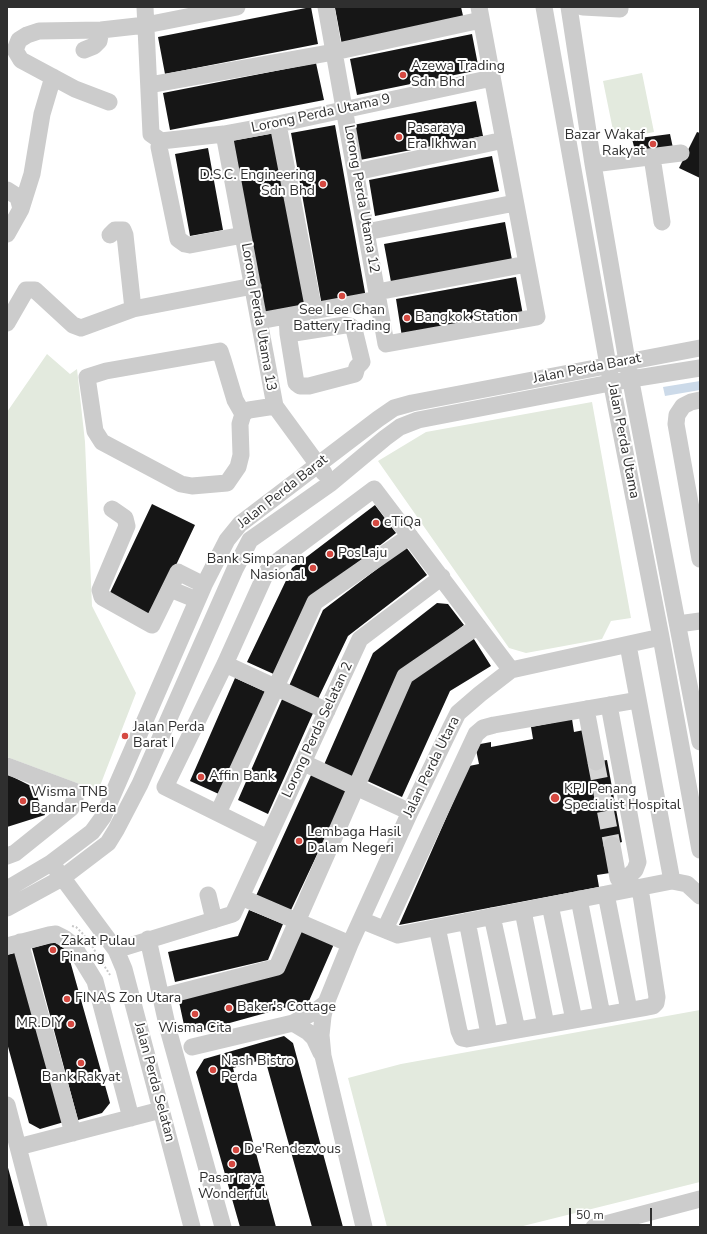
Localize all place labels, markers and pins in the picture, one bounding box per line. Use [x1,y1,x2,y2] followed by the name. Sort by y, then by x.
[411,59,505,92] place label: Azewa Trading Sdn Bhd
[398,70,408,80] marker: Azewa Trading Sdn Bhd
[407,121,477,154] place label: Pasaraya Era Ikhwan
[565,128,645,160] place label: Bazar Wakaf Rakyat
[394,132,404,142] marker: Pasaraya Era Ikhwan
[648,139,658,149] marker: Bazar Wakaf Rakyat
[199,168,315,200] place label: D.S.C. Engineering Sdn Bhd
[318,179,328,189] marker: D.S.C. Engineering Sdn Bhd
[337,291,347,301] marker: See Lee Chan Battery Trading
[293,303,391,336] place label: See Lee Chan Battery Trading
[415,310,518,326] place label: Bangkok Station
[402,313,412,323] marker: Bangkok Station
[384,515,421,531] place label: eTiQa
[371,518,381,528] marker: eTiQa
[338,546,387,562] place label: PosLaju
[325,549,335,559] marker: PosLaju
[207,552,305,584] place label: Bank Simpanan Nasional
[308,563,318,573] marker: Bank Simpanan Nasional
[133,720,205,752] place label: Jalan Perda Barat I
[120,731,130,741] marker: Jalan Perda Barat I
[209,769,275,785] place label: Affin Bank
[196,772,206,782] marker: Affin Bank
[564,782,681,814] place label: KPJ Penang Specialist Hospital
[31,785,117,818] place label: Wisma TNB Bandar Perda
[549,792,561,804] marker: KPJ Penang Specialist Hospital
[18,796,28,806] marker: Wisma TNB Bandar Perda
[307,825,401,858] place label: Lembaga Hasil Dalam Negeri
[294,836,304,846] marker: Lembaga Hasil Dalam Negeri
[61,934,135,966] place label: Zakat Pulau Pinang
[48,945,58,955] marker: Zakat Pulau Pinang
[75,991,181,1007] place label: FINAS Zon Utara
[62,994,72,1004] marker: FINAS Zon Utara
[237,1000,336,1016] place label: Baker's Cottage
[224,1003,234,1013] marker: Baker's Cottage
[190,1009,200,1019] marker: Wisma Cita
[16,1016,63,1032] place label: MR.DIY
[66,1019,76,1029] marker: MR.DIY
[158,1021,232,1037] place label: Wisma Cita
[221,1054,294,1086] place label: Nash Bistro Perda
[76,1058,86,1068] marker: Bank Rakyat
[208,1065,218,1075] marker: Nash Bistro Perda
[42,1070,120,1086] place label: Bank Rakyat
[244,1142,341,1158] place label: De'Rendezvous
[231,1145,241,1155] marker: De'Rendezvous
[227,1159,237,1169] marker: Pasar raya Wonderful
[198,1171,266,1204] place label: Pasar raya Wonderful

